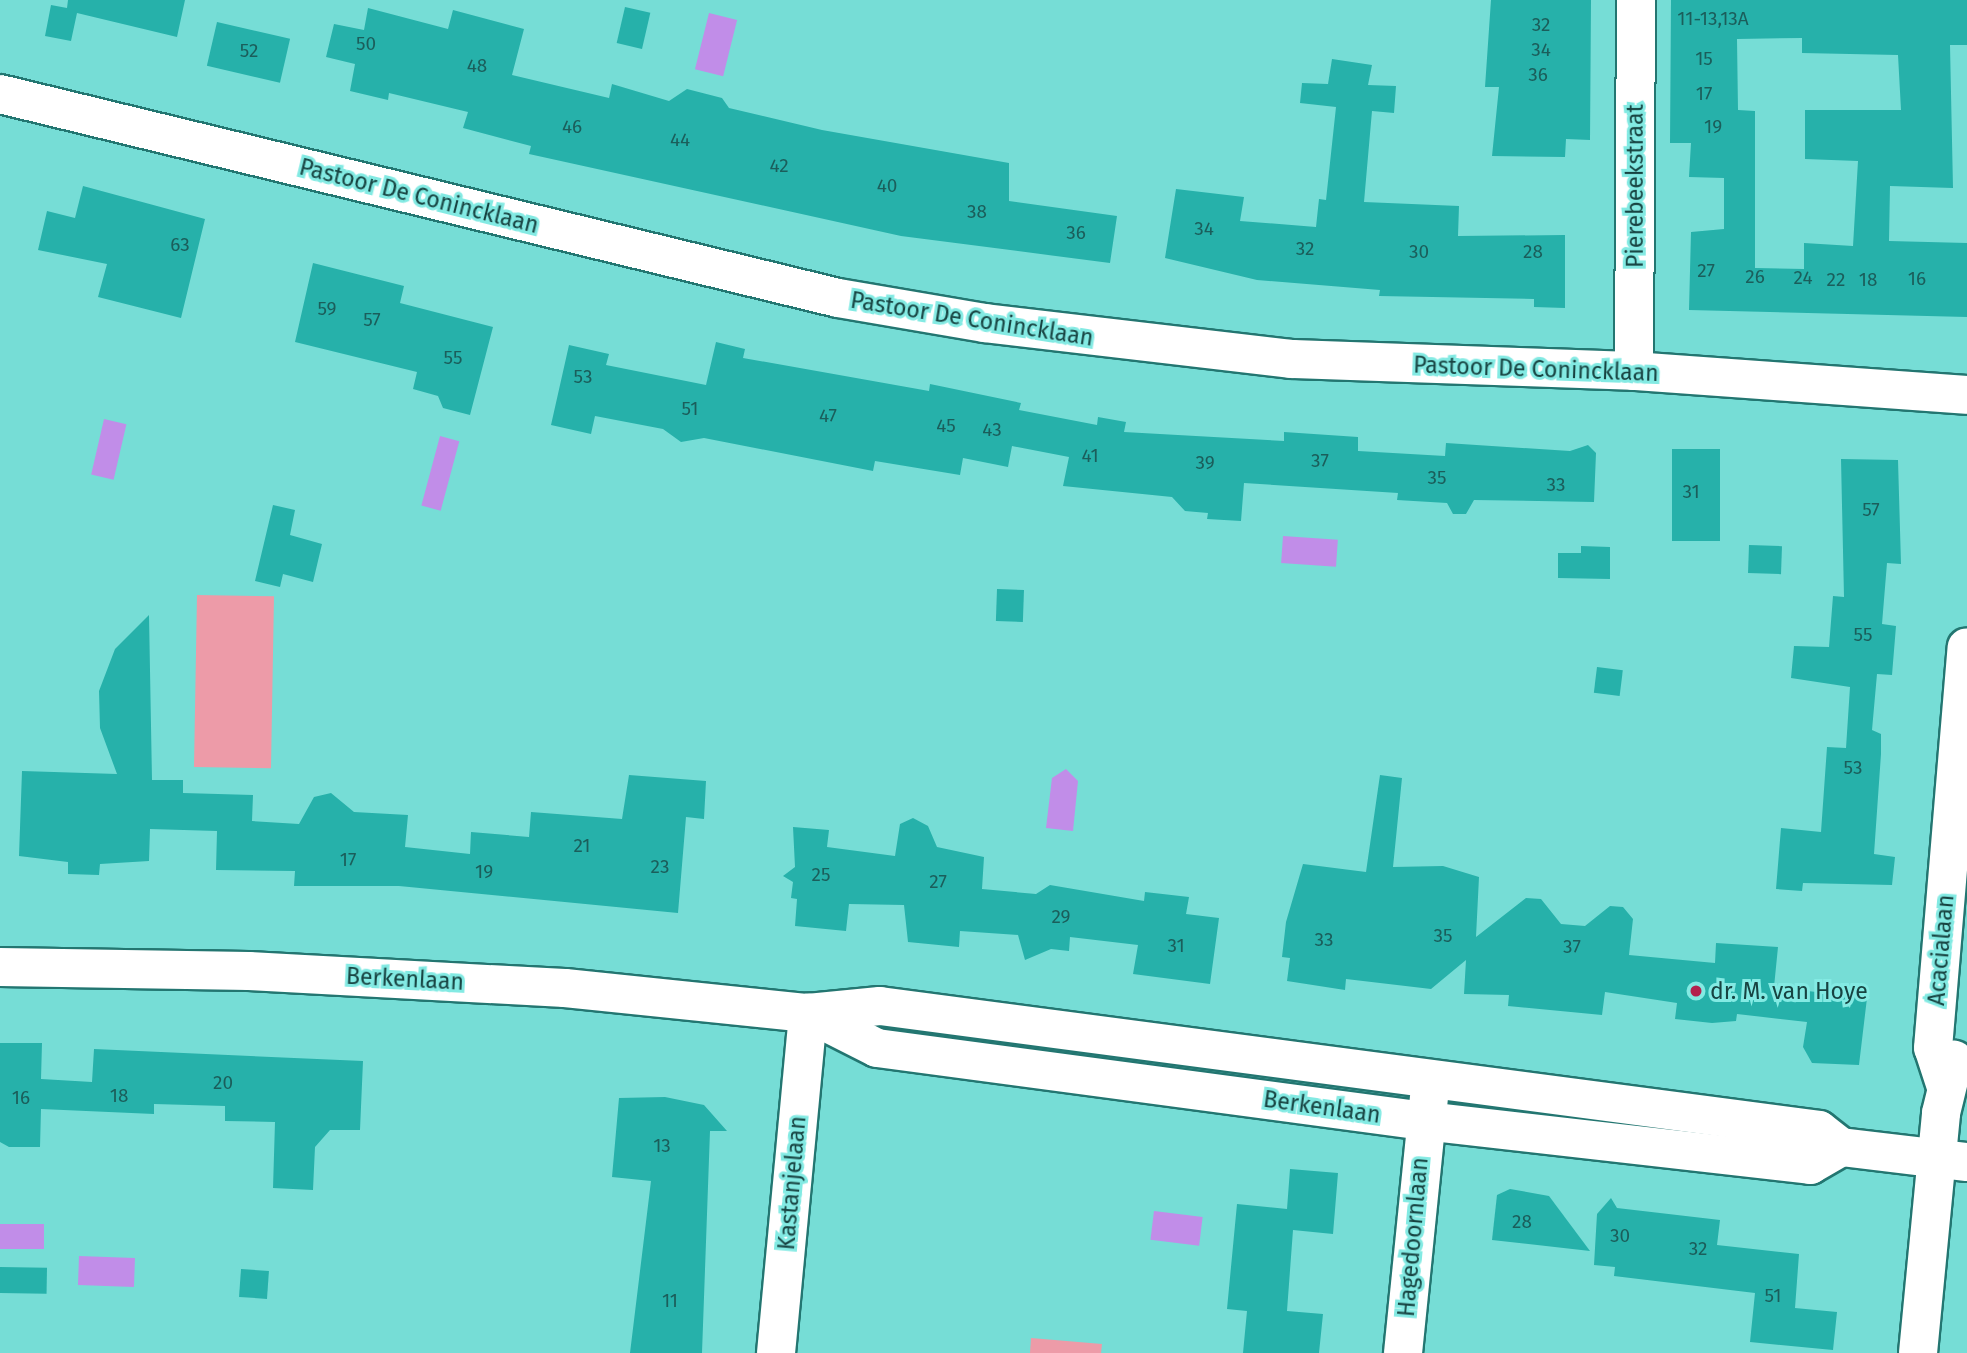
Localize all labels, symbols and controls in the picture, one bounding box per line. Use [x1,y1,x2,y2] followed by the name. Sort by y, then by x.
[1677,8,1749,30] house number: 11-13,13A
[1532,14,1550,36] house number: 32
[356,33,376,55] house number: 50
[1531,39,1551,61] house number: 34
[240,40,258,62] house number: 52
[1695,48,1713,70] house number: 15
[467,55,487,77] house number: 48
[1528,64,1548,86] house number: 36
[1696,83,1712,105] house number: 17
[1621,104,1649,268] street label: Pierebeekstraat
[562,116,582,138] house number: 46
[1704,116,1722,138] house number: 19
[670,129,690,151] house number: 44
[297,153,541,239] street label: Pastoor De Conincklaan
[769,155,789,177] house number: 42
[877,175,897,197] house number: 40
[967,201,987,223] house number: 38
[1194,218,1214,240] house number: 34
[1066,222,1086,244] house number: 36
[170,234,190,256] house number: 63
[1296,238,1314,260] house number: 32
[1409,241,1429,263] house number: 30
[1523,241,1543,263] house number: 28
[1697,260,1715,282] house number: 27
[1745,266,1765,288] house number: 26
[1794,267,1812,289] house number: 24
[1908,268,1926,290] house number: 16
[1827,269,1845,291] house number: 22
[1859,269,1877,291] house number: 18
[849,286,1095,352] street label: Pastoor De Conincklaan
[317,298,337,320] house number: 59
[363,309,381,331] house number: 57
[444,347,462,369] house number: 55
[1413,351,1659,387] street label: Pastoor De Conincklaan
[574,366,592,388] house number: 53
[682,398,698,420] house number: 51
[819,405,837,427] house number: 47
[936,415,956,437] house number: 45
[982,419,1002,441] house number: 43
[1081,445,1099,467] house number: 41
[1311,450,1329,472] house number: 37
[1195,452,1215,474] house number: 39
[1428,467,1446,489] house number: 35
[1547,474,1565,496] house number: 33
[1682,481,1700,503] house number: 31
[1862,499,1880,521] house number: 57
[1854,624,1872,646] house number: 55
[1844,757,1862,779] house number: 53
[573,835,591,857] house number: 21
[340,849,356,871] house number: 17
[651,856,669,878] house number: 23
[475,861,493,883] house number: 19
[812,864,830,886] house number: 25
[929,871,947,893] house number: 27
[1922,893,1960,1007] street label: Acacialaan
[1051,906,1071,928] house number: 29
[1434,925,1452,947] house number: 35
[1315,929,1333,951] house number: 33
[1167,935,1185,957] house number: 31
[1563,936,1581,958] house number: 37
[345,962,465,996] street label: Berkenlaan
[1710,977,1868,1005] place label: dr. M. van Hoye
[1688,983,1704,999] marker: dr. M. van Hoye
[213,1072,233,1094] house number: 20
[110,1085,128,1107] house number: 18
[1262,1085,1382,1129] street label: Berkenlaan
[12,1087,30,1109] house number: 16
[772,1115,812,1251] street label: Kastanjelaan
[653,1135,671,1157] house number: 13
[1392,1156,1434,1318] street label: Hagedoornlaan
[1512,1211,1532,1233] house number: 28
[1610,1225,1630,1247] house number: 30
[1689,1238,1707,1260] house number: 32
[1765,1285,1781,1307] house number: 51
[662,1290,678,1312] house number: 11

